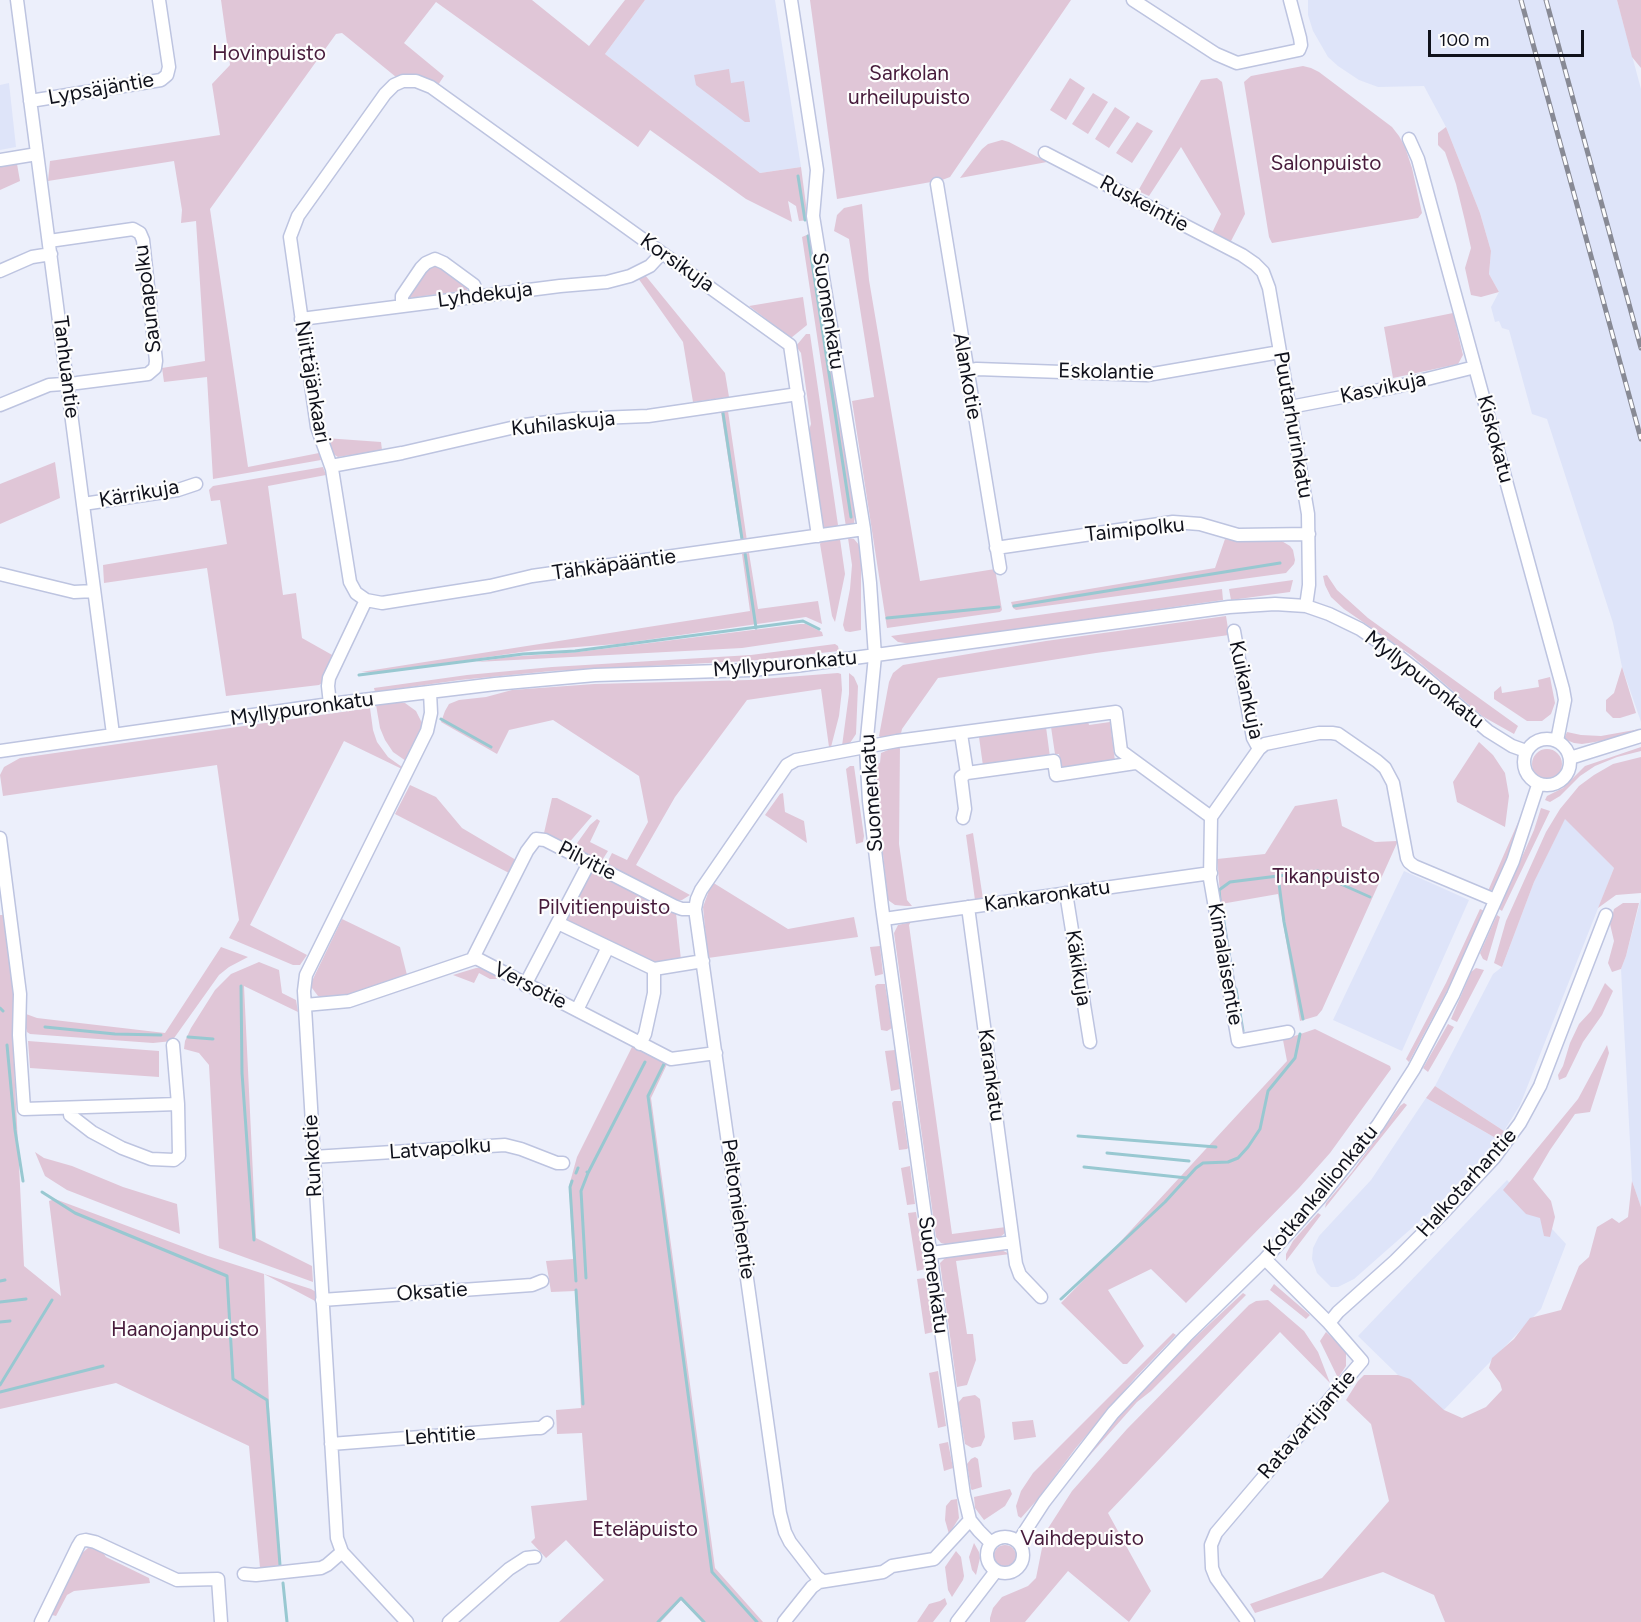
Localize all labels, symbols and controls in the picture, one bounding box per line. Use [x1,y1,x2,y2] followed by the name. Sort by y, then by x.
[1431,18,1587,56] scale bar
[1439,29,1489,51] text: 100 m
[212,41,326,67] park label: Hovinpuisto
[848,61,970,111] park label: Sarkolan urheilupuisto
[46,67,156,111] street label: Lypsäjäntie
[1271,151,1381,177] park label: Salonpuisto
[1095,170,1193,238] street label: Ruskeintie
[635,228,719,298] street label: Korsikuja
[129,243,167,355] street label: Saunapolku
[806,251,850,371] street label: Suomenkatu
[436,277,534,313] street label: Lyhdekuja
[47,314,85,420] street label: Tanhuantie
[289,319,335,445] street label: Niittäjänkaari
[947,331,987,421] street label: Alankotie
[1268,350,1318,500] street label: Puutarhurinkatu
[1058,359,1154,385] street label: Eskolantie
[1338,367,1428,409] street label: Kasvikuja
[1471,392,1519,486] street label: Kiskokatu
[510,406,616,442] street label: Kuhilaskuja
[97,475,181,513] street label: Kärrikuja
[1084,512,1186,548] street label: Taimipolku
[551,544,677,586] street label: Tähkäpääntie
[1359,626,1489,734] street label: Myllypuronkatu
[1223,638,1269,742] street label: Kuikankuja
[712,645,858,683] street label: Myllypuronkatu
[229,686,375,732] street label: Myllypuronkatu
[855,733,889,853] street label: Suomenkatu
[554,836,620,886] street label: Pilvitie
[1272,864,1380,890] park label: Tikanpuisto
[982,875,1112,917] street label: Kankaronkatu
[538,895,670,921] park label: Pilvitienpuisto
[1202,901,1248,1027] street label: Kimalaisentie
[1060,928,1096,1008] street label: Käkikuja
[489,957,571,1015] street label: Versotie
[972,1027,1010,1123] street label: Karankatu
[298,1114,328,1198] street label: Runkotie
[1259,1120,1383,1262] street label: Kotkankallionkatu
[1412,1124,1522,1242] street label: Halkotarhantie
[388,1133,492,1165] street label: Latvapolku
[716,1137,760,1281] street label: Peltomiehentie
[912,1215,954,1335] street label: Suomenkatu
[396,1277,468,1307] street label: Oksatie
[111,1317,259,1343] park label: Haanojanpuisto
[1253,1365,1361,1485] street label: Ratavartijantie
[404,1421,476,1451] street label: Lehtitie
[592,1517,698,1543] park label: Eteläpuisto
[1020,1526,1144,1552] park label: Vaihdepuisto

